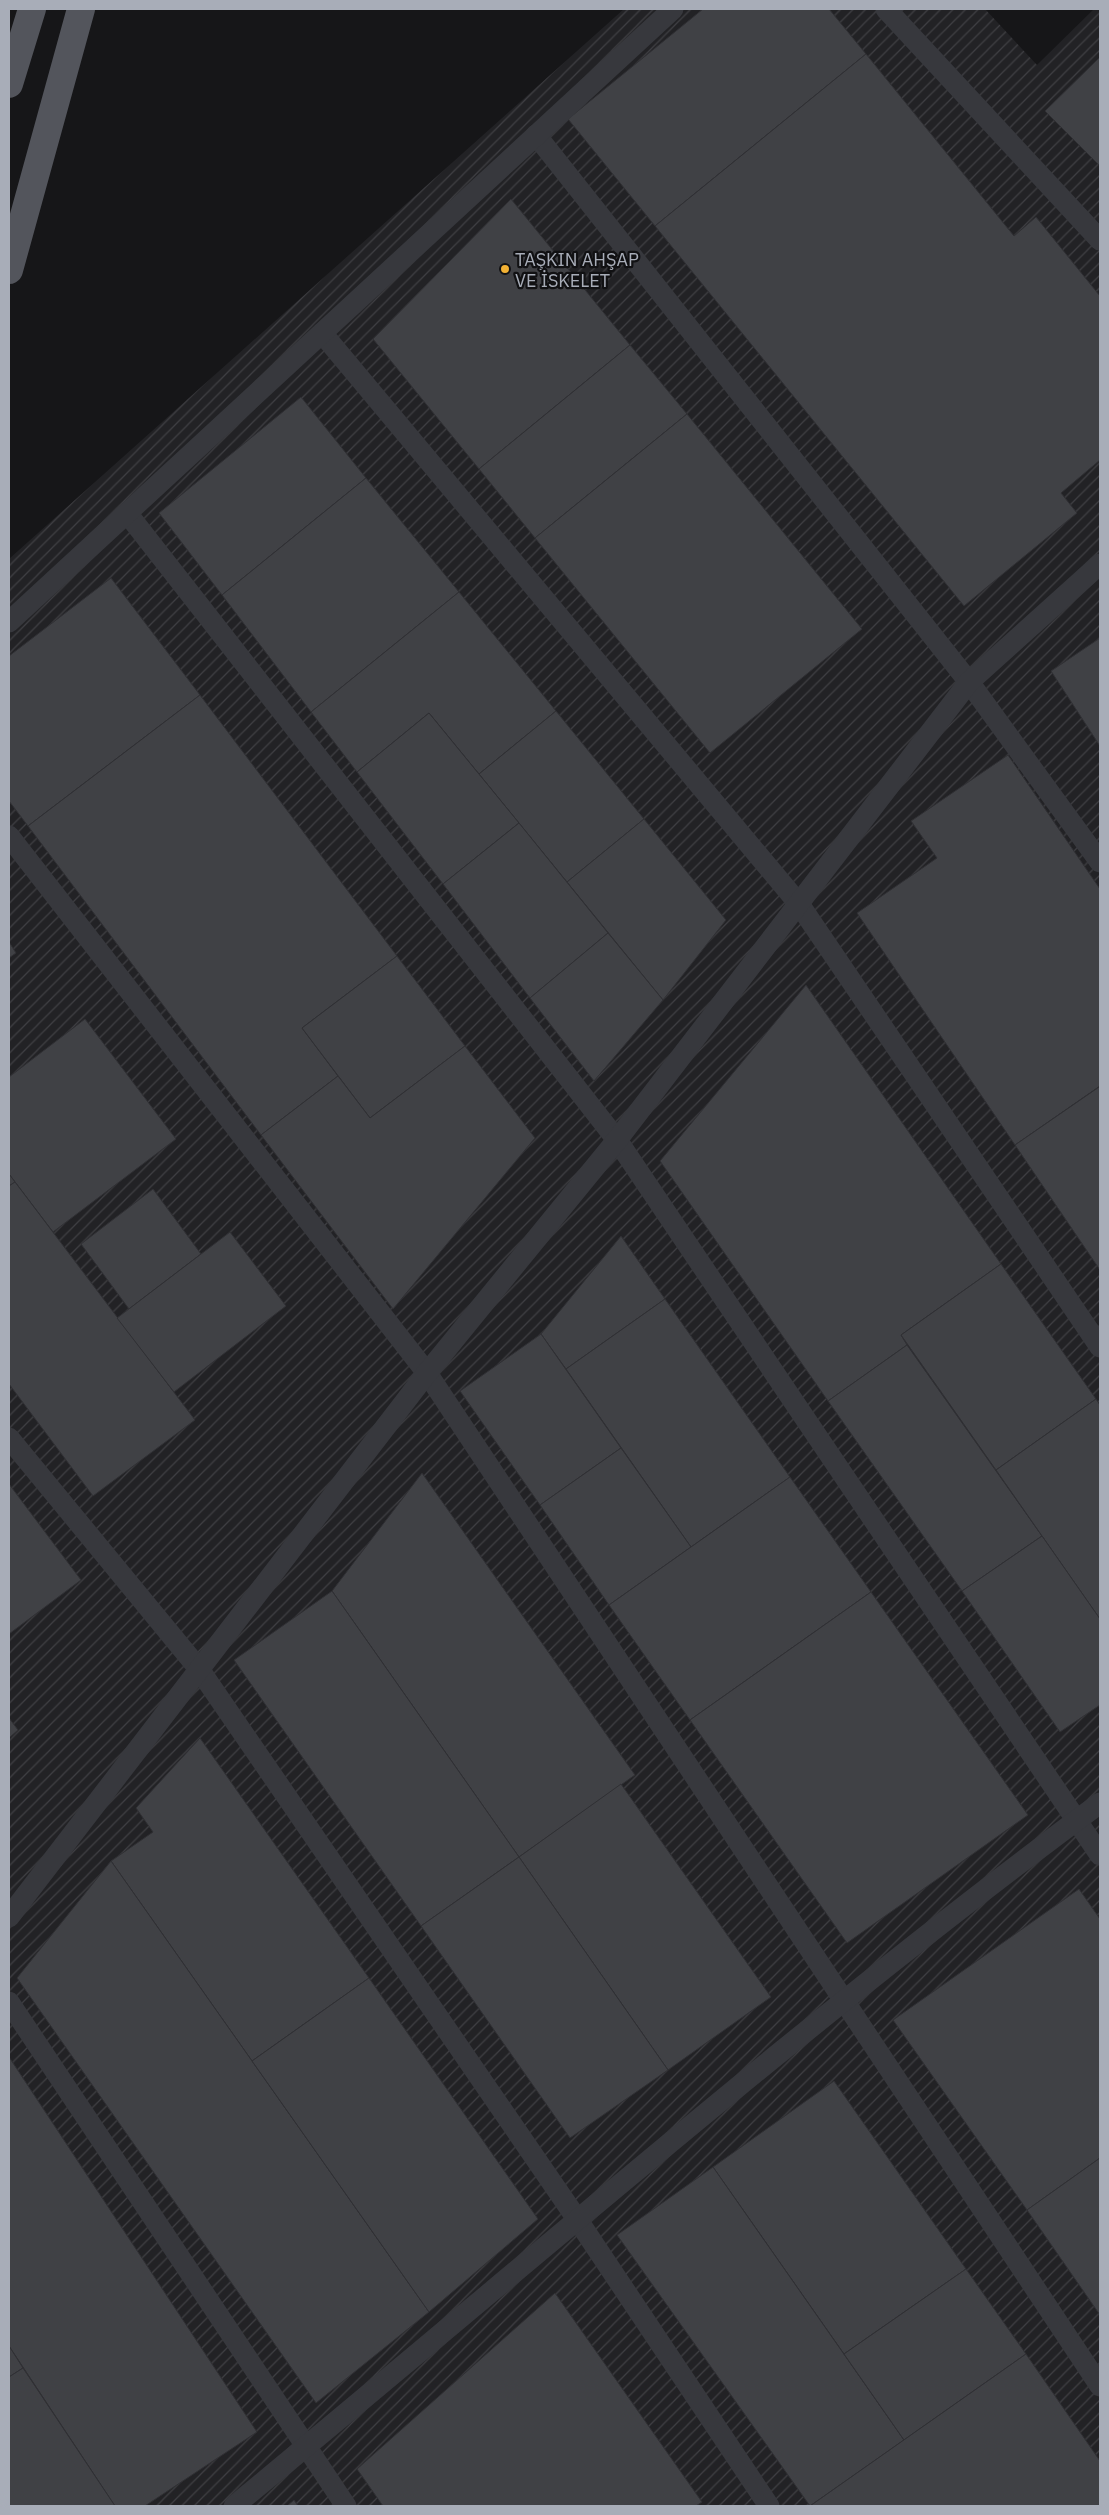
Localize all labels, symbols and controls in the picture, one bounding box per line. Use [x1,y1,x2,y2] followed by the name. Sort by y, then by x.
[515,248,639,292] place label: TAŞKIN AHŞAP VE İSKELET
[499,263,511,275] marker: TAŞKIN AHŞAP VE İSKELET

